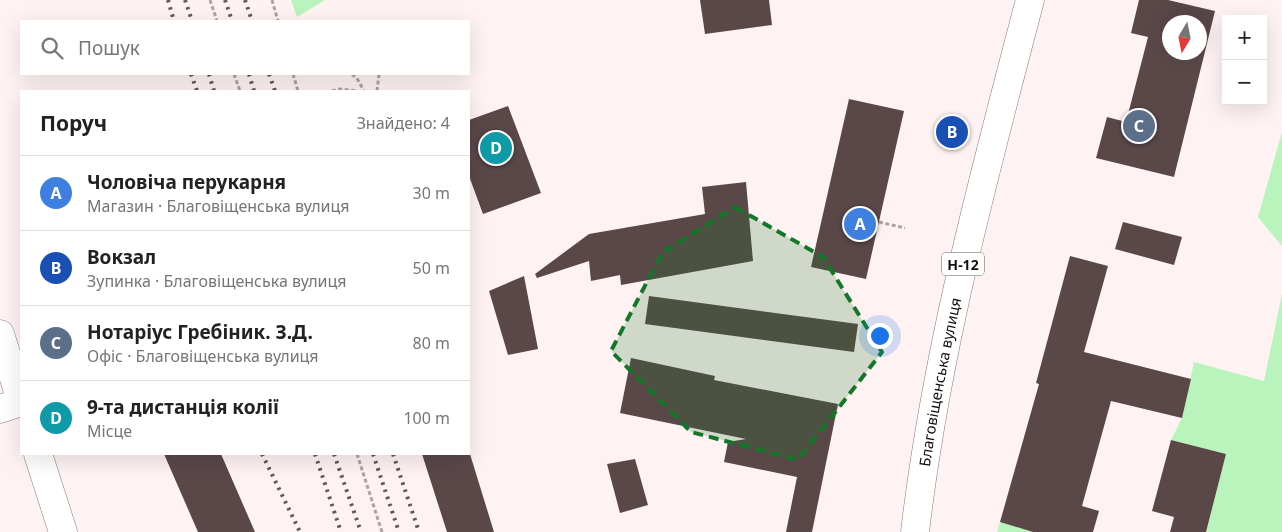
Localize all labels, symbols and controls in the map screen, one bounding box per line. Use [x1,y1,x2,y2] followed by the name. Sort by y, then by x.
[1162,15,1207,60] north arrow
[1222,15,1267,105] map controls
[1222,15,1267,60] button: +
[20,20,470,75] search box
[38,34,66,62] icon: search
[78,35,140,61] text: Пошук
[1222,60,1267,105] button: −
[1123,107,1155,145] pin: C
[40,109,107,137] text: Поруч
[357,112,450,134] text: Знайдено: 4
[936,113,968,151] pin: B
[480,129,512,167] pin: D
[87,169,286,195] text: Чоловіча перукарня
[50,182,62,204] text: A
[413,182,450,204] text: 30 m
[87,195,350,217] text: Магазин · Благовіщенська вулиця
[844,205,876,243] pin: A
[87,244,156,270] text: Вокзал
[942,252,984,276] road number: Н-12
[51,257,61,279] text: B
[413,257,450,279] text: 50 m
[87,270,347,292] text: Зупинка · Благовіщенська вулиця
[914,296,965,468] street label: Благовіщенська вулиця
[87,319,313,345] text: Нотаріус Гребіник. З.Д.
[867,323,893,349] your location
[51,332,61,354] text: C
[413,332,450,354] text: 80 m
[87,345,319,367] text: Офіс · Благовіщенська вулиця
[87,394,279,420] text: 9-та дистанція колії
[50,407,62,429] text: D
[403,407,450,429] text: 100 m
[87,420,132,442] text: Місце

